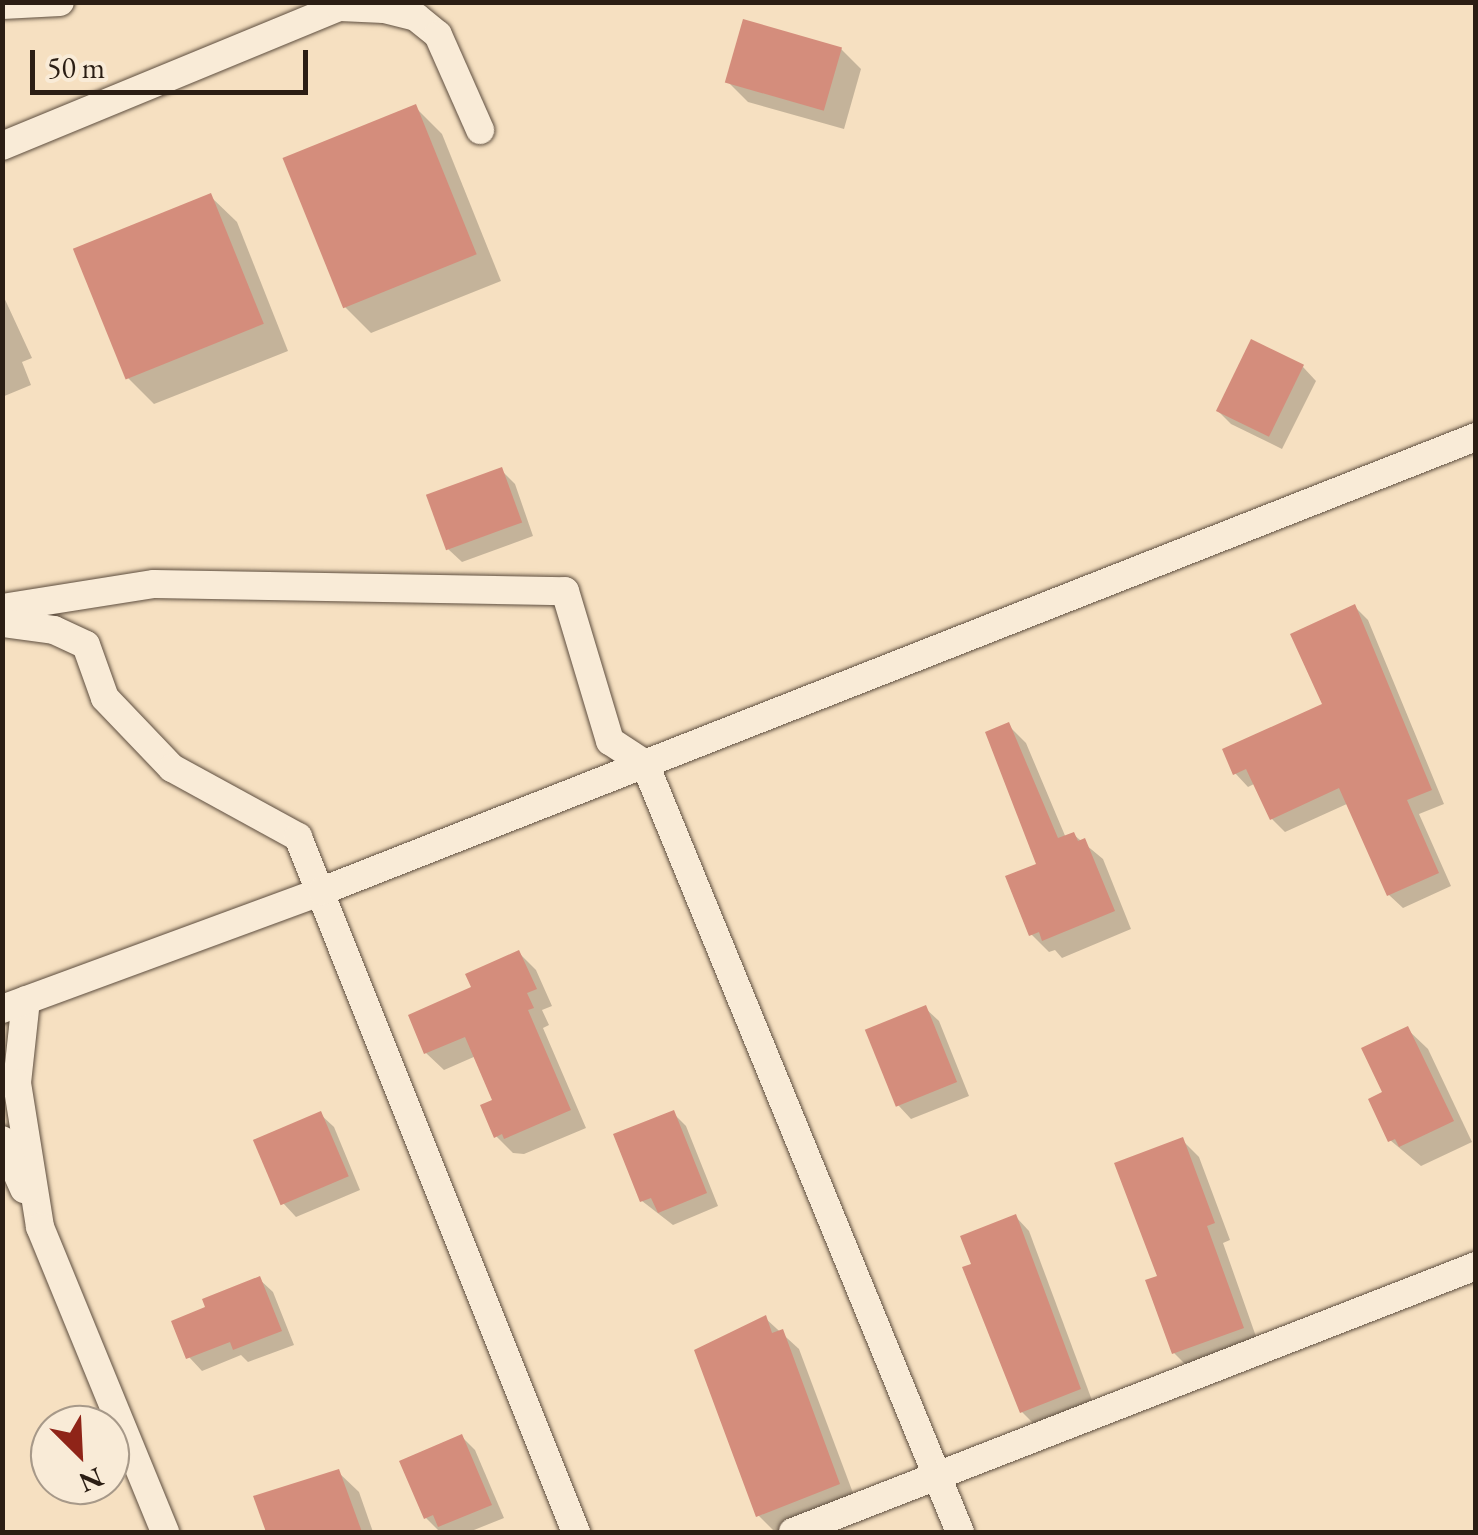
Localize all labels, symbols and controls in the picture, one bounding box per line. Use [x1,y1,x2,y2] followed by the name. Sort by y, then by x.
[35,30,312,92] scale bar
[47,48,105,87] text: 50 m
[30,1405,130,1505] north arrow
[74,1460,109,1502] text: N

